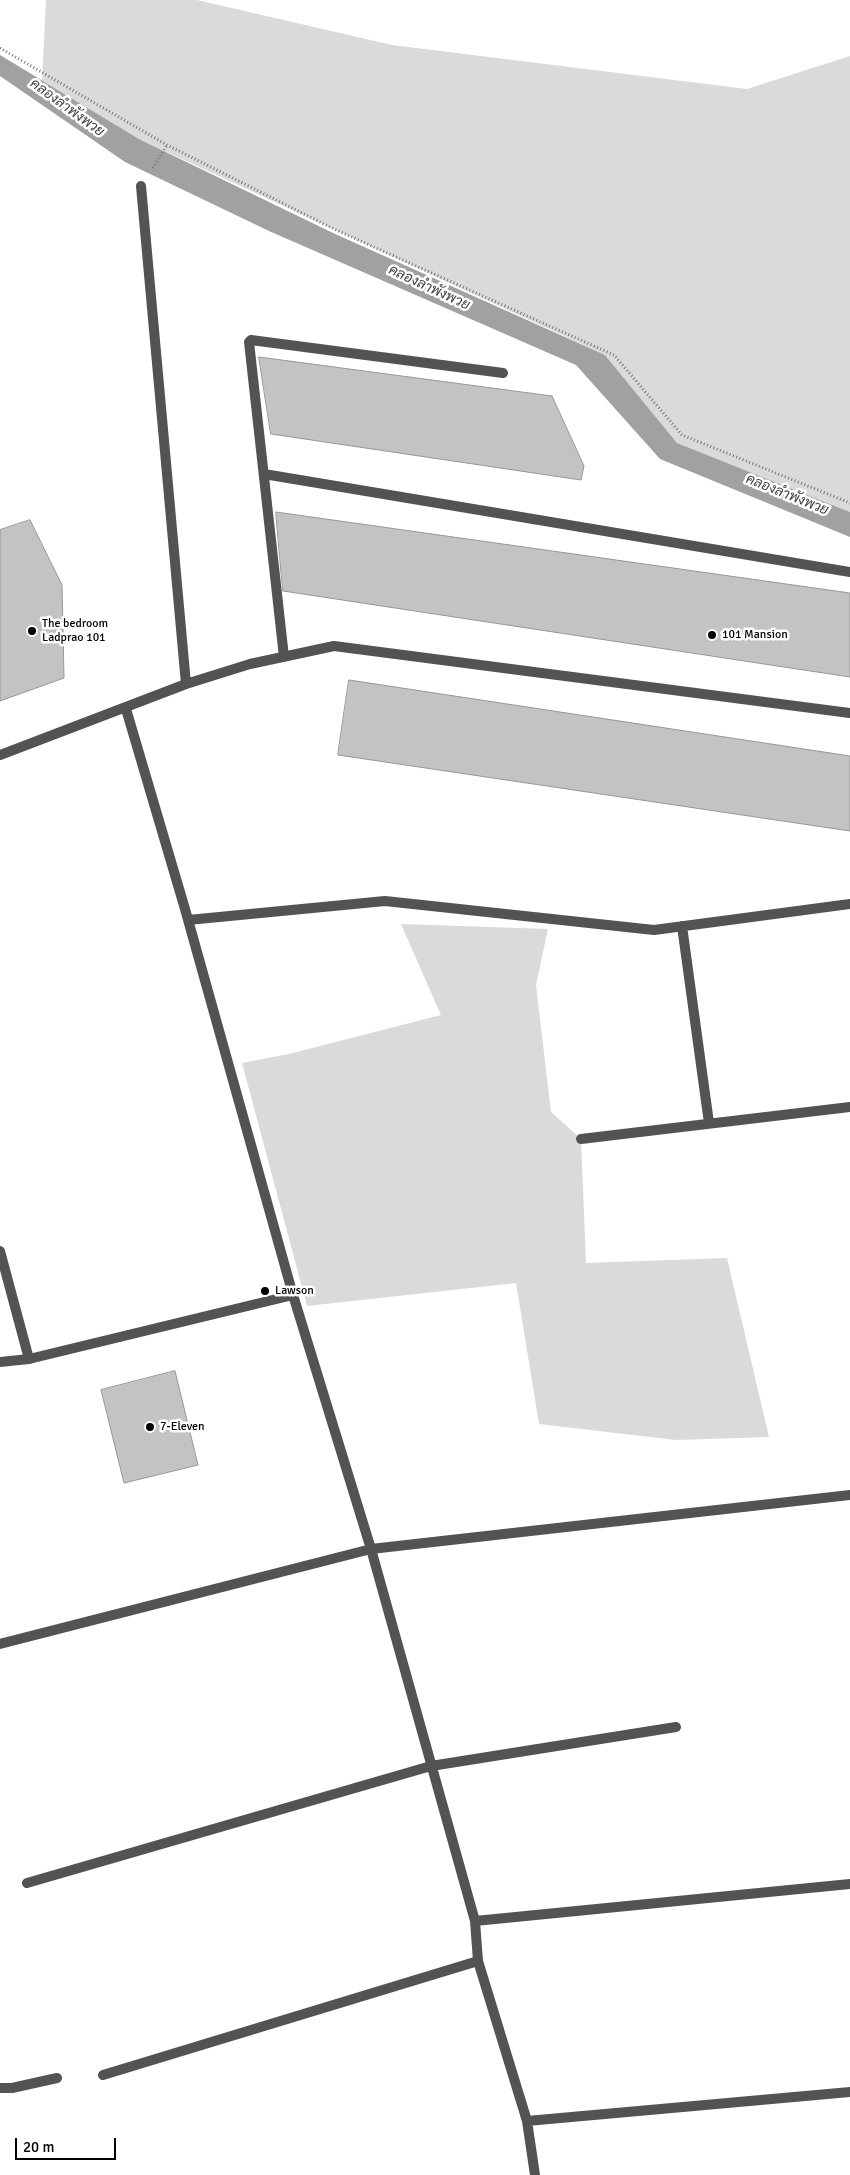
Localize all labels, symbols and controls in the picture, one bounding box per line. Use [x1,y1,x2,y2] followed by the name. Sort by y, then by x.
[27,75,107,141] water label: คลองลำพังพวย
[386,262,472,314] water label: คลองลำพังพวย
[743,471,831,519] water label: คลองลำพังพวย
[42,617,108,645] place label: The bedroom Ladprao 101
[26,625,38,637] marker: The bedroom Ladprao 101
[722,628,788,642] place label: 101 Mansion
[706,629,718,641] marker: 101 Mansion
[275,1284,314,1298] place label: Lawson
[259,1285,271,1297] marker: Lawson
[160,1420,205,1434] place label: 7-Eleven
[144,1421,156,1433] marker: 7-Eleven
[18,2128,119,2160] scale bar
[23,2138,54,2156] text: 20 m

